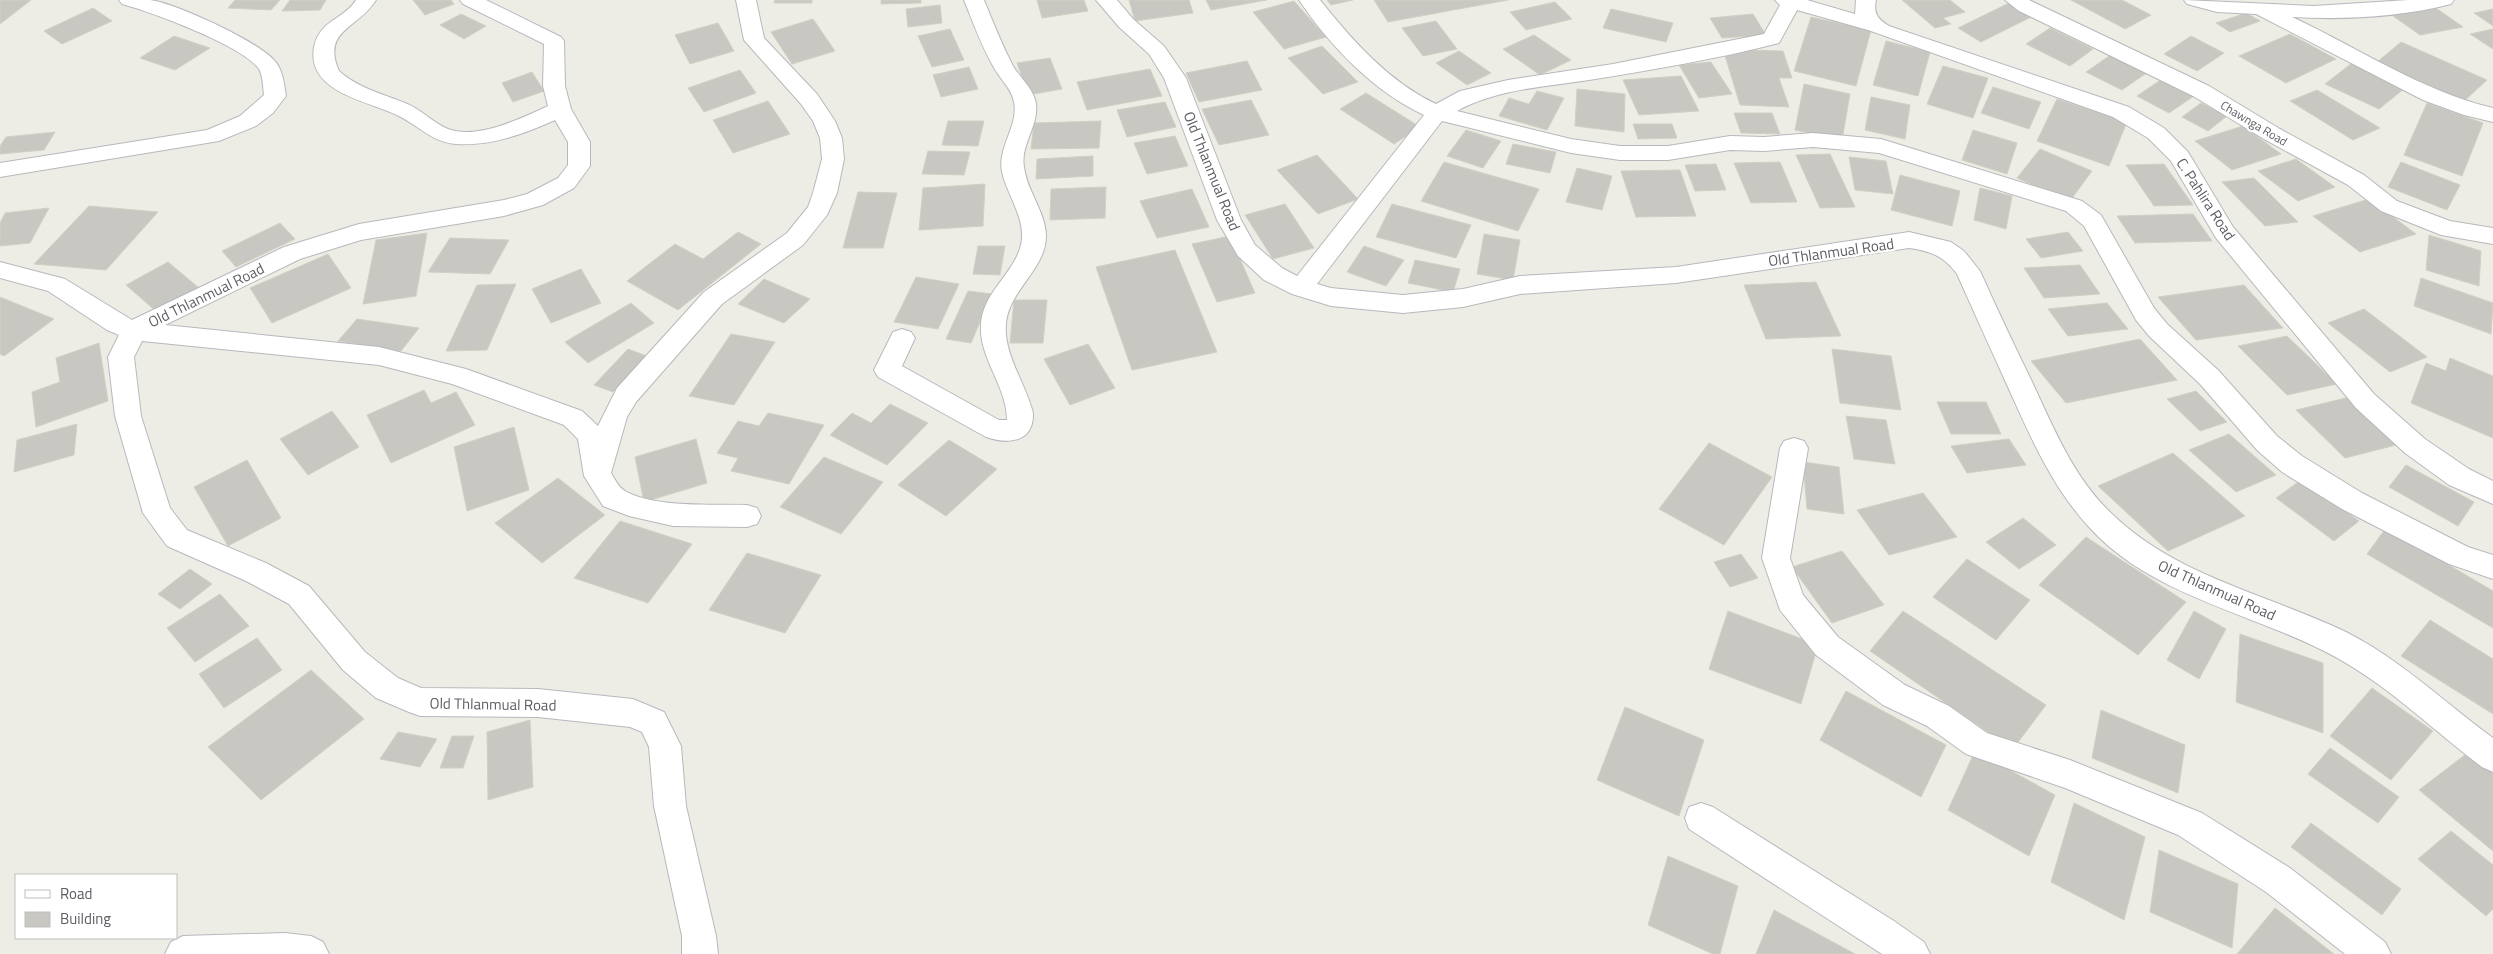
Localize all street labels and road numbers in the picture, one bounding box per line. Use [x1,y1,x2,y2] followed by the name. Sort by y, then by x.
[2217,95,2291,151] street label: Chawnga Road
[1178,108,1246,234] street label: Old Thlanmual Road
[2171,153,2241,245] street label: C. Pahlira Road
[1767,232,1895,272] street label: Old Thlanmual Road
[144,257,268,333] street label: Old Thlanmual Road
[2154,554,2280,626] street label: Old Thlanmual Road
[429,691,557,717] street label: Old Thlanmual Road

